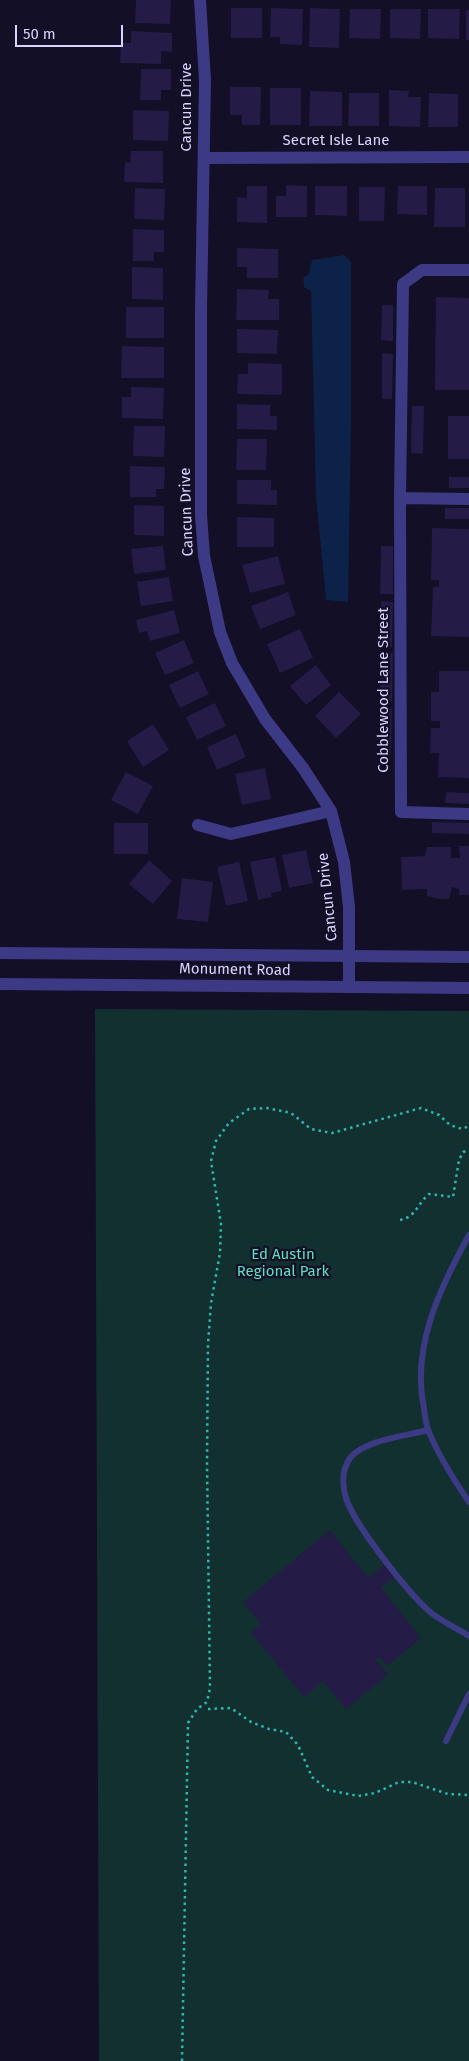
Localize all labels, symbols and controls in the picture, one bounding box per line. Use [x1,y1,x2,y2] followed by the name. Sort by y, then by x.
[18,15,125,47] scale bar
[23,25,56,43] text: 50 m
[178,63,196,151] street label: Cancun Drive
[283,132,389,150] street label: Secret Isle Lane
[176,467,198,557] street label: Cancun Drive
[375,607,393,773] street label: Cobblewood Lane Street
[314,852,342,942] street label: Cancun Drive
[179,960,291,980] street label: Monument Road
[237,1246,329,1281] park label: Ed Austin Regional Park

